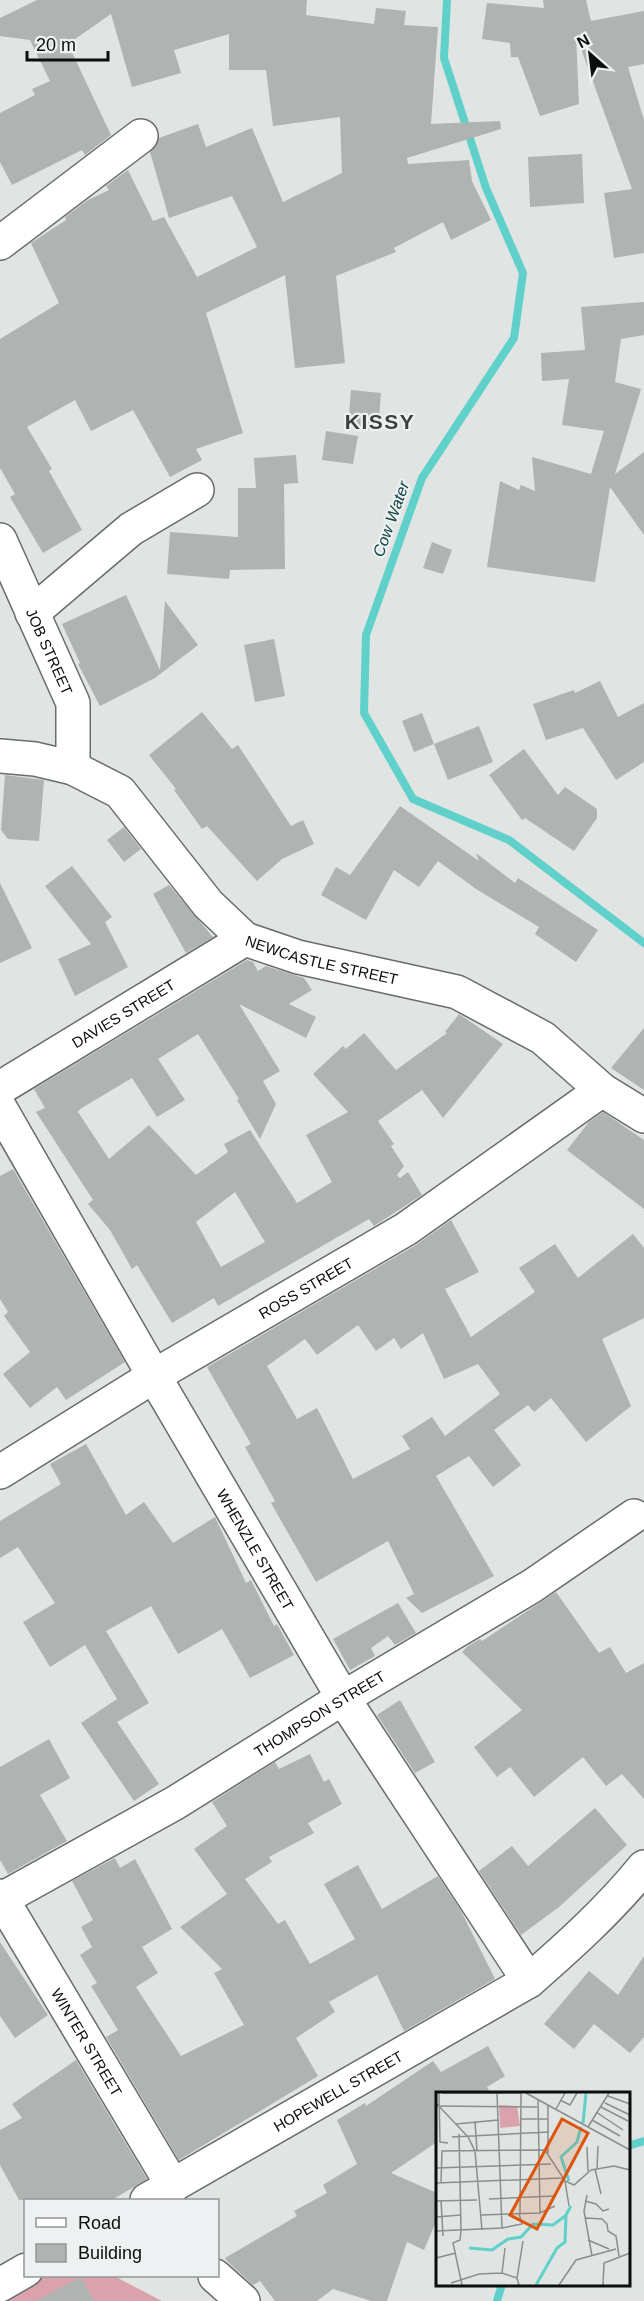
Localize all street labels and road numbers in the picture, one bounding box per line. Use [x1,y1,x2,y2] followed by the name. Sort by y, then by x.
[23,606,77,697] street label: JOB STREET
[243,931,400,987] street label: NEWCASTLE STREET
[68,975,178,1051] street label: DAVIES STREET
[256,1254,356,1322] street label: ROSS STREET
[214,1486,298,1613] street label: WHENZLE STREET
[251,1667,388,1760] street label: THOMPSON STREET
[48,1985,126,2099] street label: WINTER STREET
[270,2047,406,2134] street label: HOPEWELL STREET

